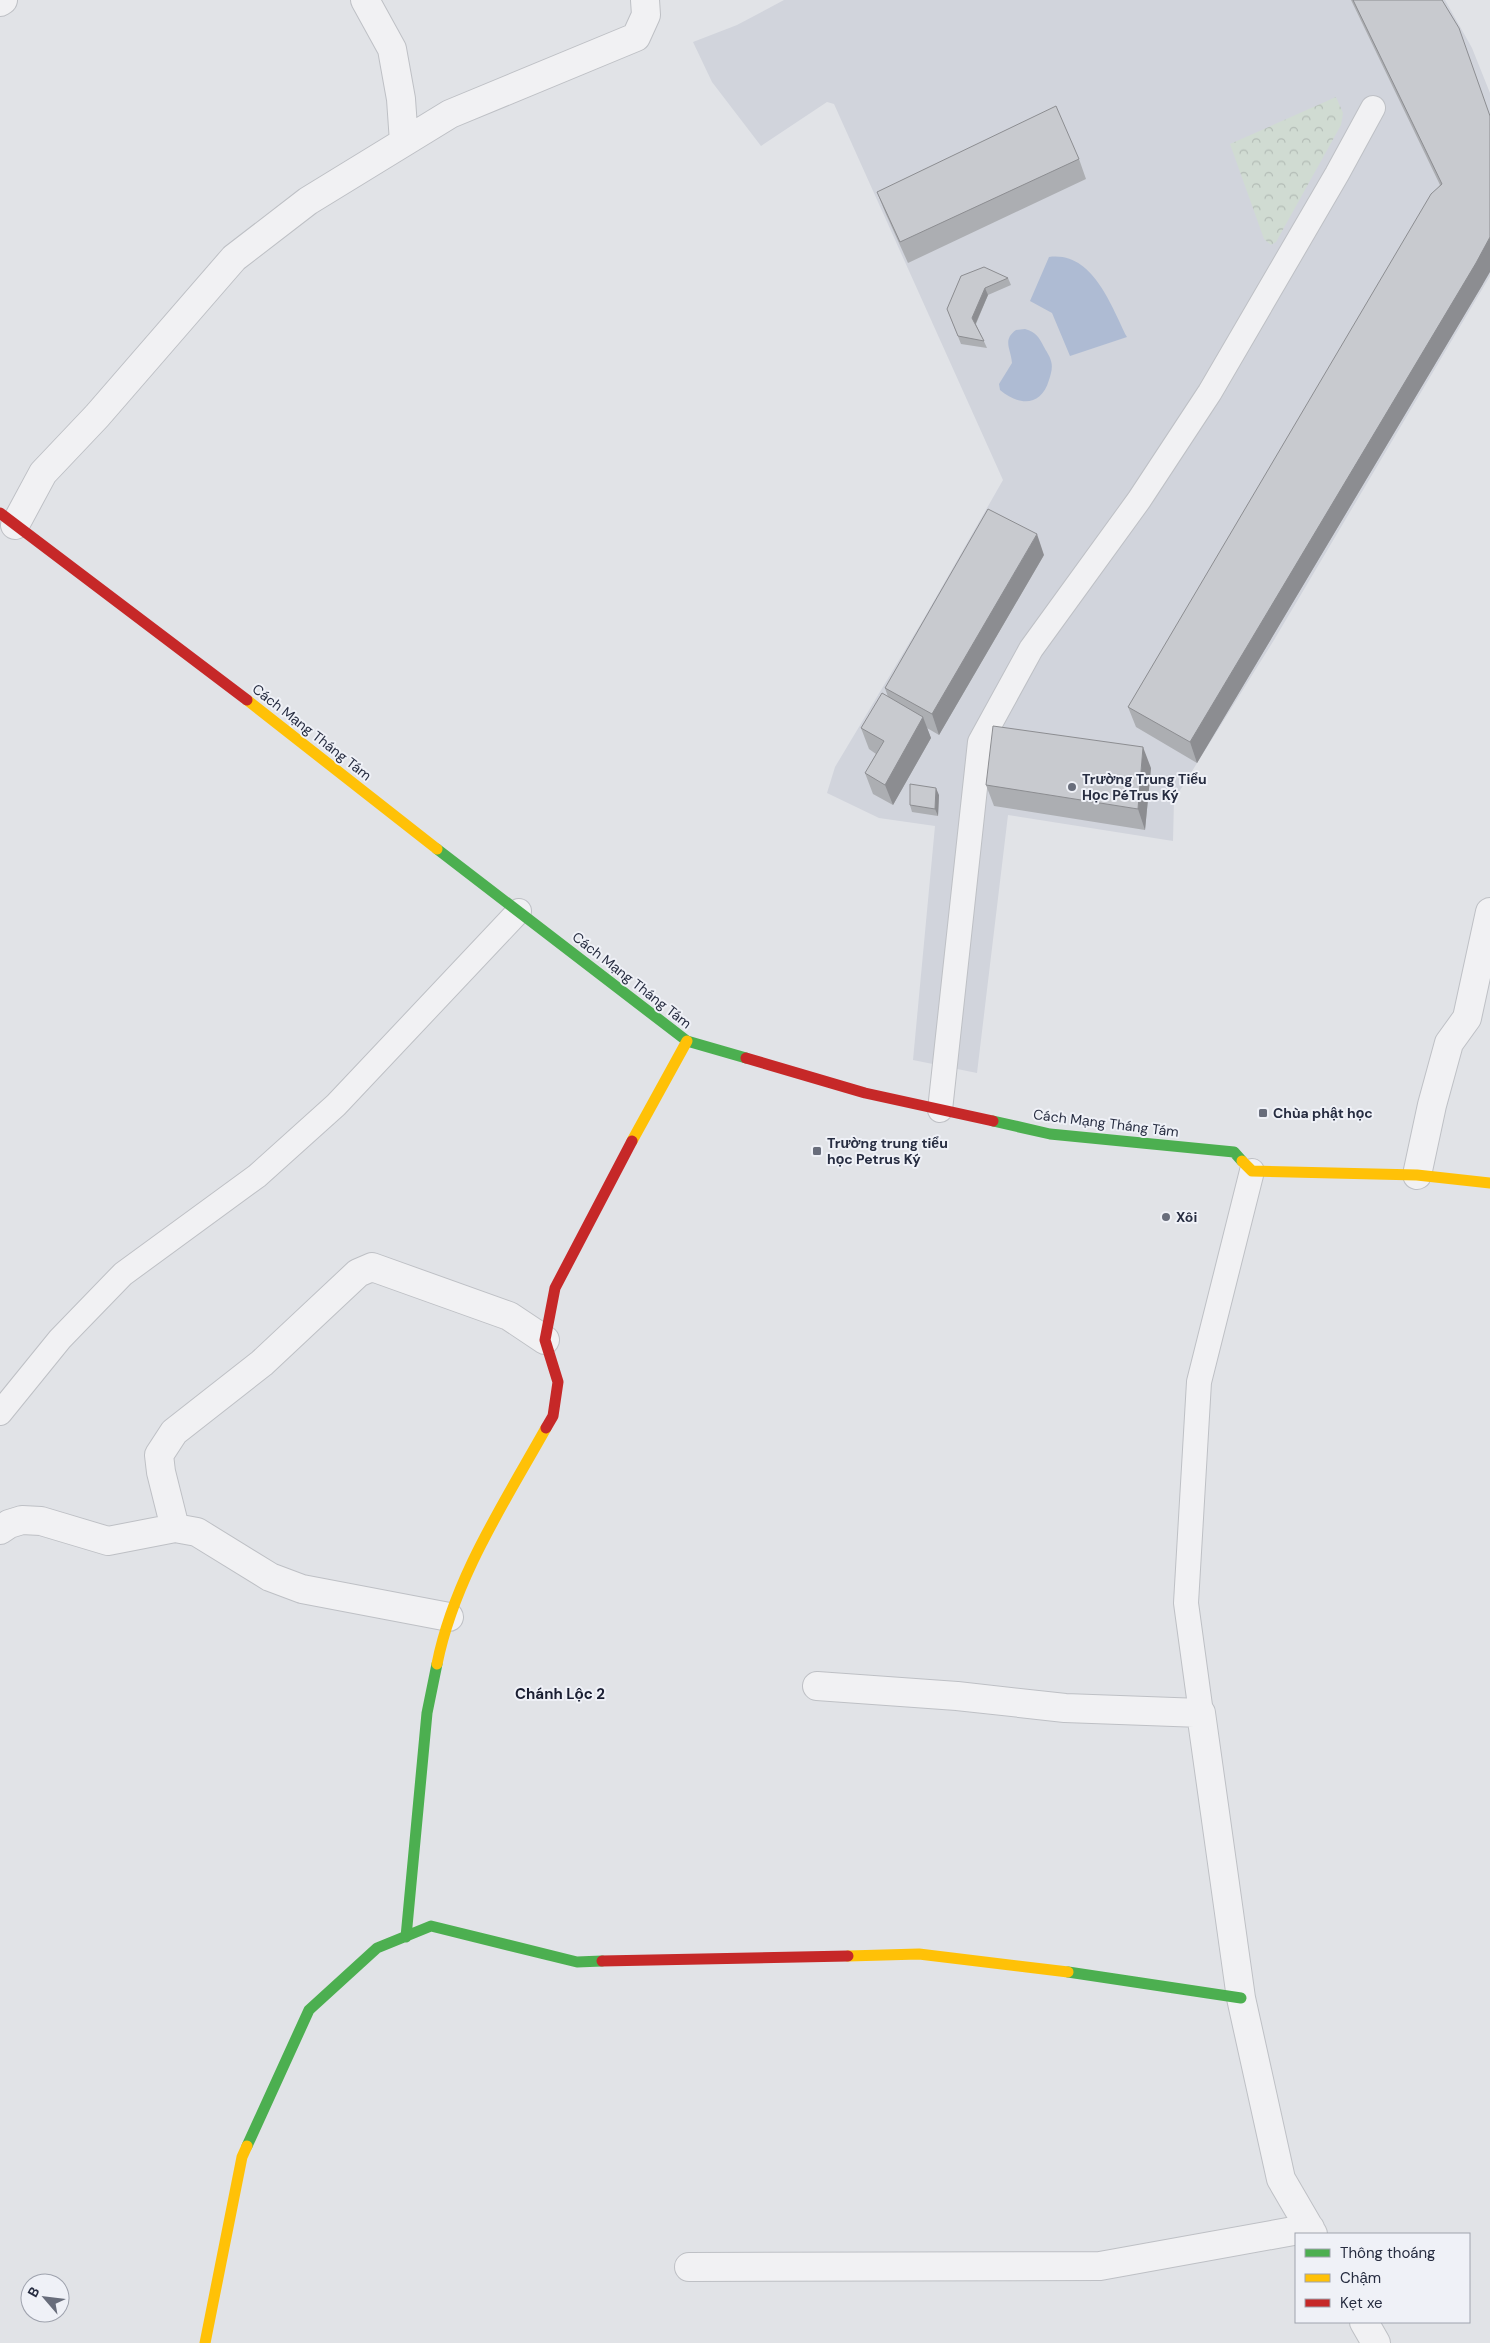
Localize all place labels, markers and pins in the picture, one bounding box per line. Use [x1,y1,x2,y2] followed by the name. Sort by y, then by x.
[1082,770,1207,804] place label: Trường Trung Tiểu Học PéTrus Ký
[1066,781,1078,793] marker: Trường Trung Tiểu Học PéTrus Ký
[1273,1104,1373,1122] place label: Chùa phật học
[1257,1107,1269,1119] marker: Chùa phật học
[827,1134,948,1168] place label: Trường trung tiểu học Petrus Ký
[811,1145,823,1157] marker: Trường trung tiểu học Petrus Ký
[1176,1208,1197,1226] place label: Xôi
[1160,1211,1172,1223] marker: Xôi

